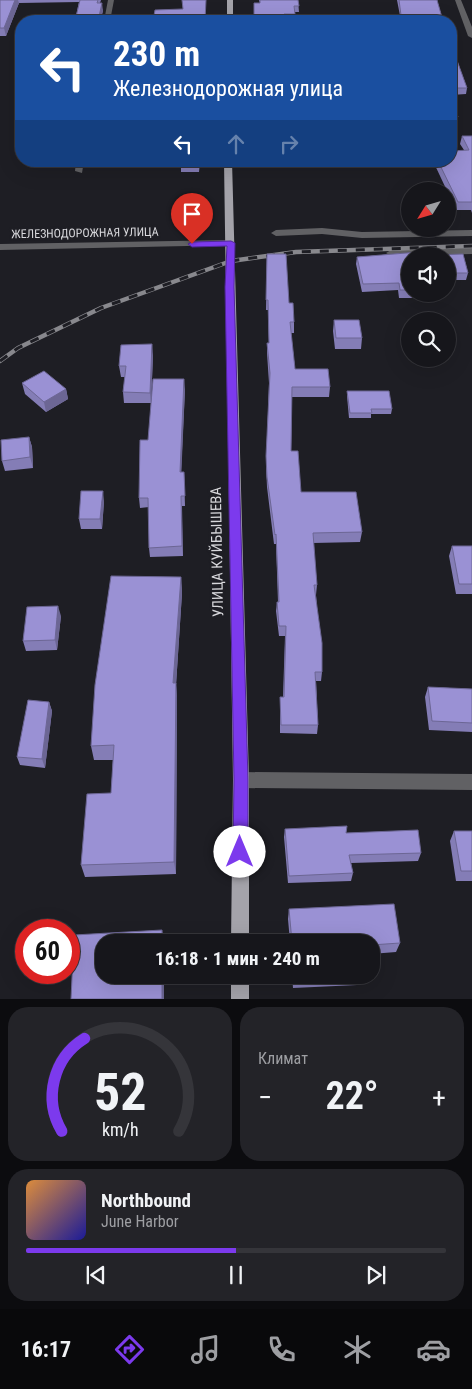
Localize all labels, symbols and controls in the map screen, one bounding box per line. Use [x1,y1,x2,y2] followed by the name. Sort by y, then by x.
[113,34,200,75] text: 230 m
[30,35,95,100] icon: left
[113,76,343,101] text: Железнодорожная улица
[169,130,197,158] icon: left
[222,130,250,158] icon: ahead
[275,130,303,158] icon: right
[401,182,456,238] north arrow
[401,182,456,367] map controls
[171,193,213,244] pin
[178,200,206,228] icon: arrive
[11,225,159,241] street label: ЖЕЛЕЗНОДОРОЖНАЯ УЛИЦА
[401,247,456,302] button: sound
[401,312,456,367] button: search
[207,486,227,617] street label: УЛИЦА КУЙБЫШЕВА
[213,825,265,877] position arrow
[15,919,80,984] speed limit sign: 60
[155,947,320,970] text: 16:18 · 1 мин · 240 m
[258,1049,308,1068] text: Климат
[94,1062,146,1123] text: 52
[325,1074,379,1118] text: 22°
[258,1081,272,1114] text: −
[432,1081,446,1114] text: +
[102,1119,138,1140] text: km/h
[101,1189,191,1212] text: Northbound
[101,1212,179,1231] text: June Harbor
[82,1261,110,1289] icon: previous
[222,1261,250,1289] icon: pause
[362,1261,390,1289] icon: next
[112,1332,147,1367] icon: directions
[188,1332,223,1367] icon: music
[264,1332,299,1367] icon: phone
[340,1332,375,1367] icon: climate
[416,1332,451,1367] icon: car
[21,1337,71,1362] text: 16:17

